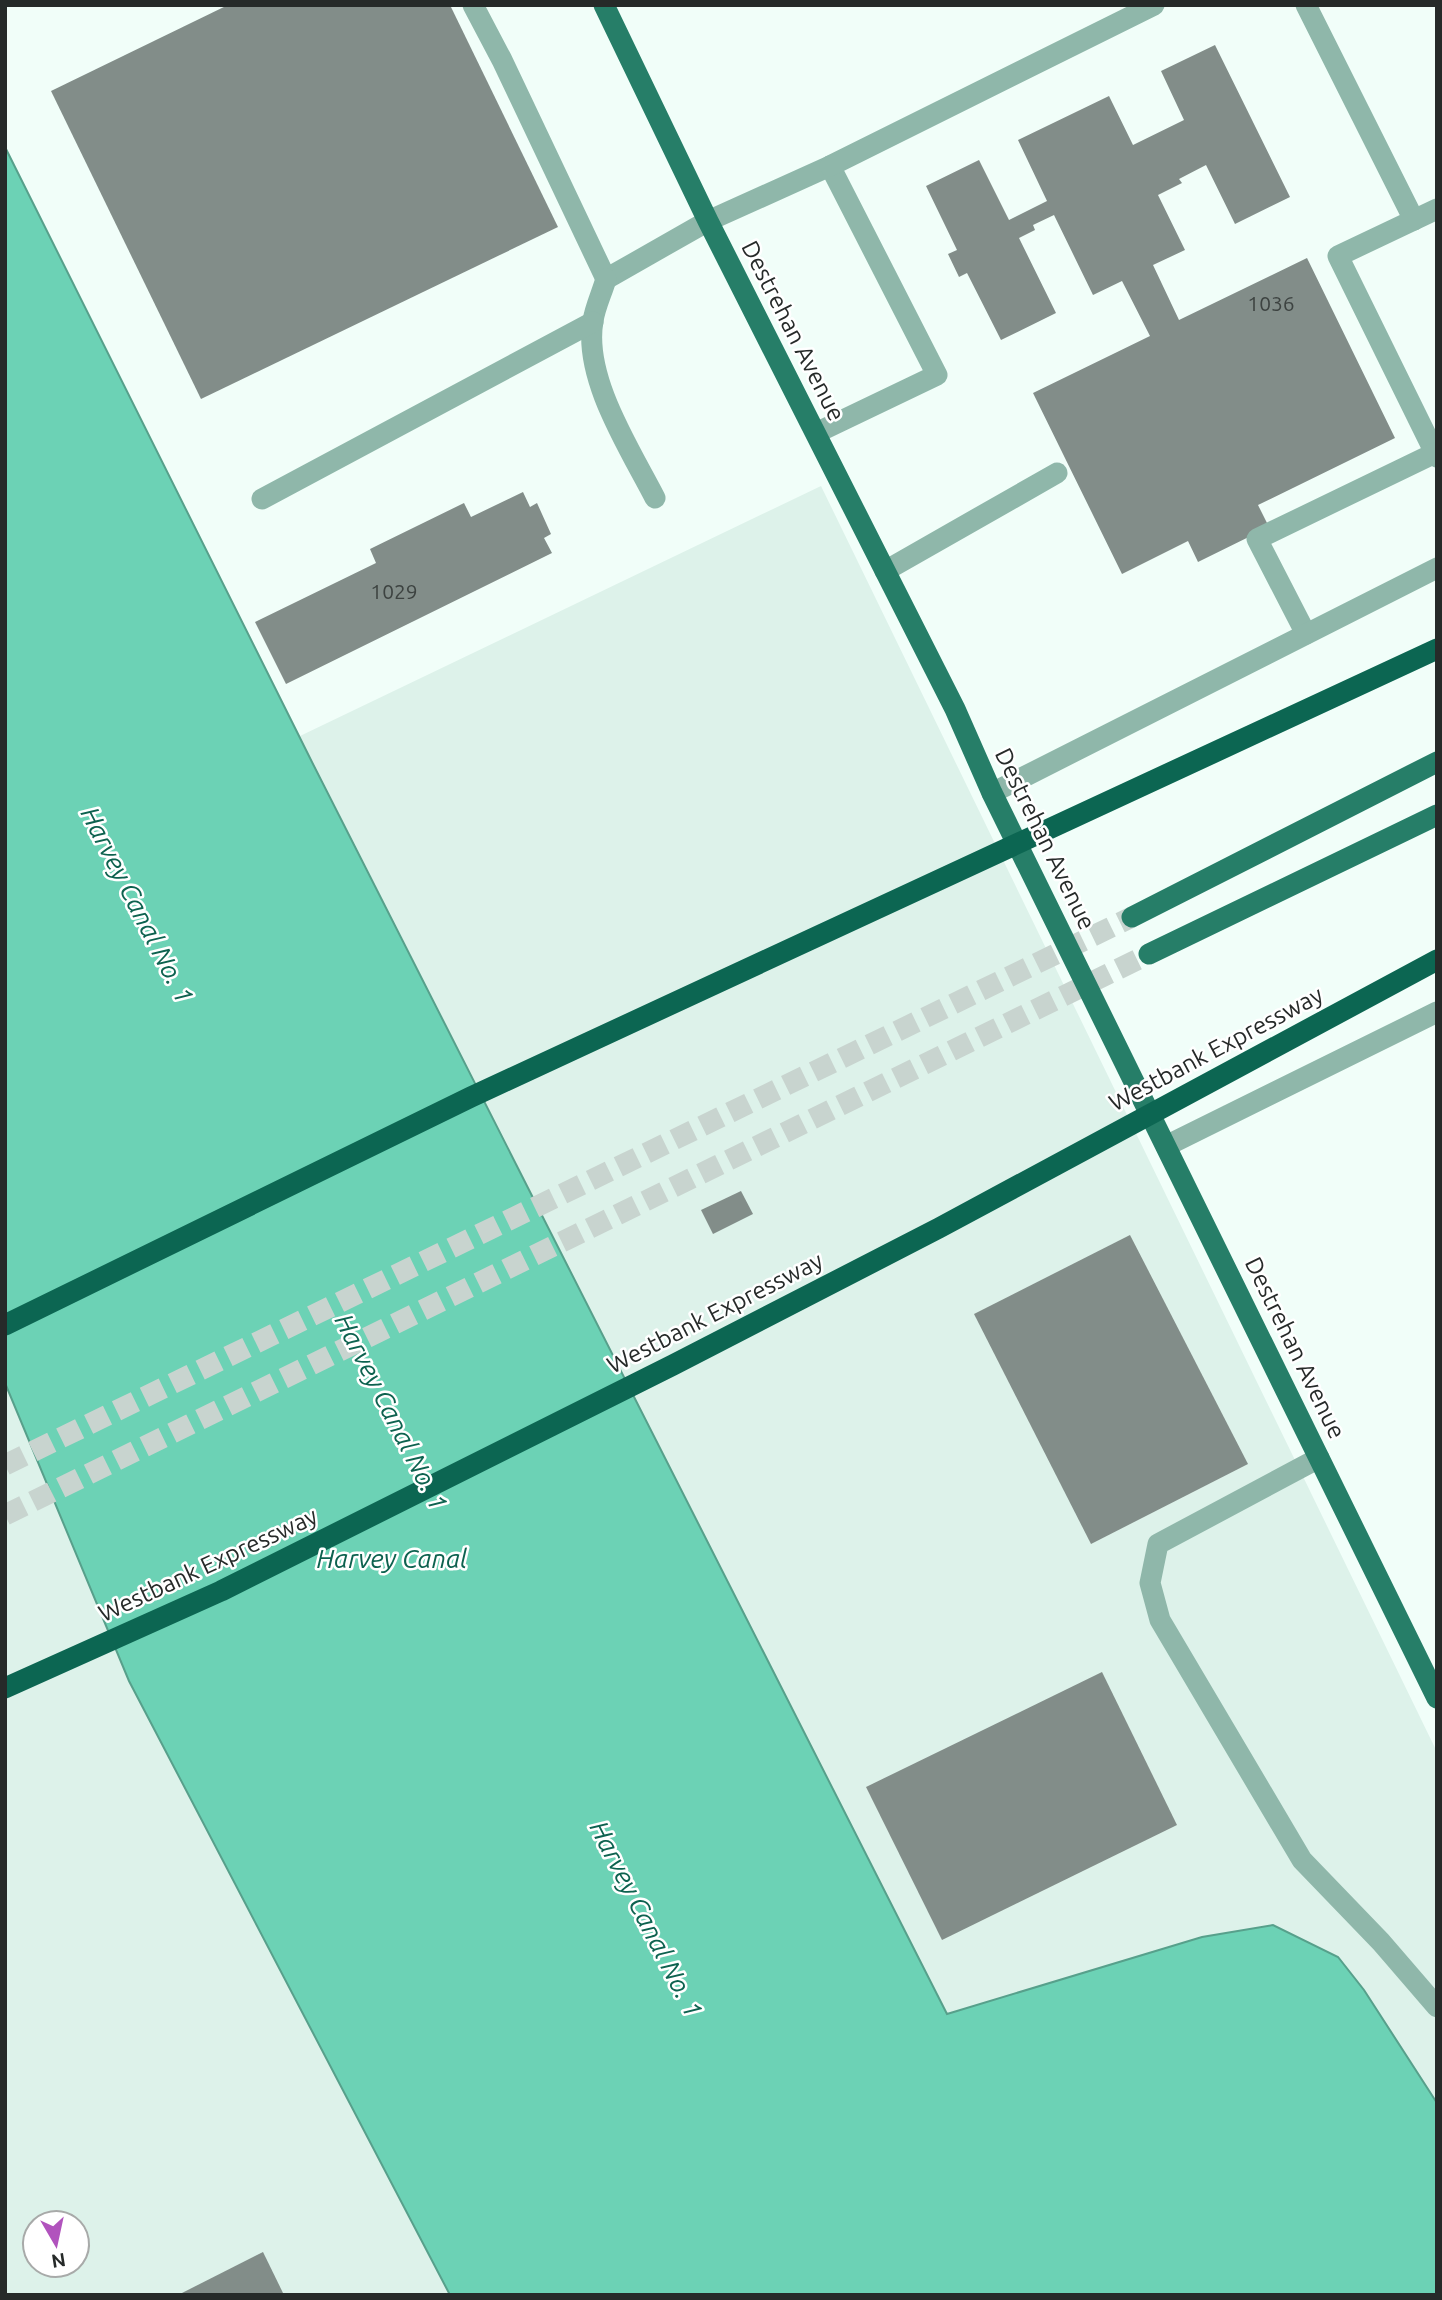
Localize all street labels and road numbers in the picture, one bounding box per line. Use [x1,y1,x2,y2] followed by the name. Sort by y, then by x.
[736,236,851,425] street label: Destrehan Avenue
[990,744,1101,934] street label: Destrehan Avenue
[1104,981,1328,1116] street label: Westbank Expressway
[603,1246,827,1379] street label: Westbank Expressway
[1240,1253,1351,1443] street label: Destrehan Avenue
[94,1502,322,1627] street label: Westbank Expressway

